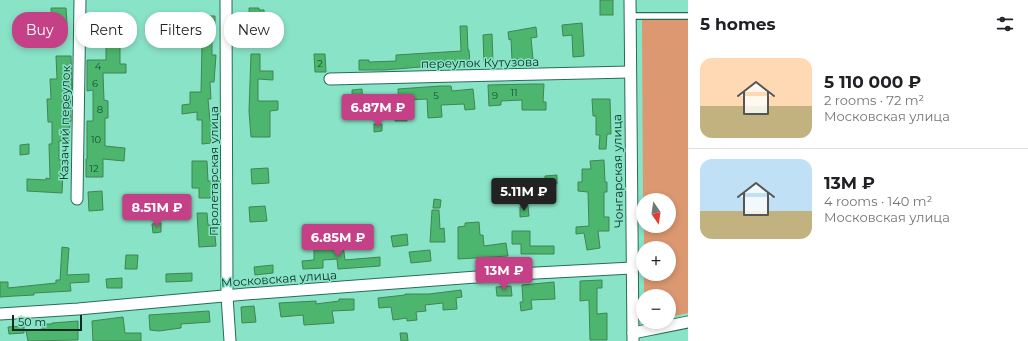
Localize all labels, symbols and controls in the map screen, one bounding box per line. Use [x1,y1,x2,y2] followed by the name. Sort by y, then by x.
[12,12,68,48] chip: Buy
[76,12,137,48] chip: Rent
[145,12,216,48] chip: Filters
[224,12,284,48] chip: New
[994,13,1016,35] icon: filters
[700,14,776,34] text: 5 homes
[421,54,539,71] street label: переулок Кутузова
[317,57,323,70] house number: 2
[95,60,102,73] house number: 4
[56,65,73,181] street label: Казачий переулок
[824,72,921,92] text: 5 110 000 ₽
[732,74,780,122] icon: home
[92,77,98,90] house number: 6
[510,86,518,99] house number: 11
[433,89,439,102] house number: 5
[492,89,498,102] house number: 9
[824,92,924,108] text: 2 rooms · 72 m²
[341,94,415,128] pin: 6.87M ₽
[351,99,405,115] text: 6.87M ₽
[97,103,103,116] house number: 8
[206,106,221,236] street label: Пролетарская улица
[824,108,950,124] text: Московская улица
[609,114,626,228] street label: Чонгарская улица
[91,133,101,146] house number: 10
[89,162,99,175] house number: 12
[824,173,875,193] text: 13M ₽
[732,175,780,223] icon: home
[487,178,561,212] pin: 5.11M ₽
[500,183,548,199] text: 5.11M ₽
[636,193,676,233] north arrow
[636,193,676,329] map controls
[824,193,932,209] text: 4 rooms · 140 m²
[120,194,194,228] pin: 8.51M ₽
[131,199,183,215] text: 8.51M ₽
[824,209,950,225] text: Московская улица
[301,224,375,258] pin: 6.85M ₽
[311,229,365,245] text: 6.85M ₽
[636,241,676,281] button: +
[476,257,532,291] pin: 13M ₽
[485,262,523,278] text: 13M ₽
[221,267,337,290] street label: Московская улица
[636,289,676,329] button: −
[12,313,82,332] scale bar
[18,315,46,329] text: 50 m

